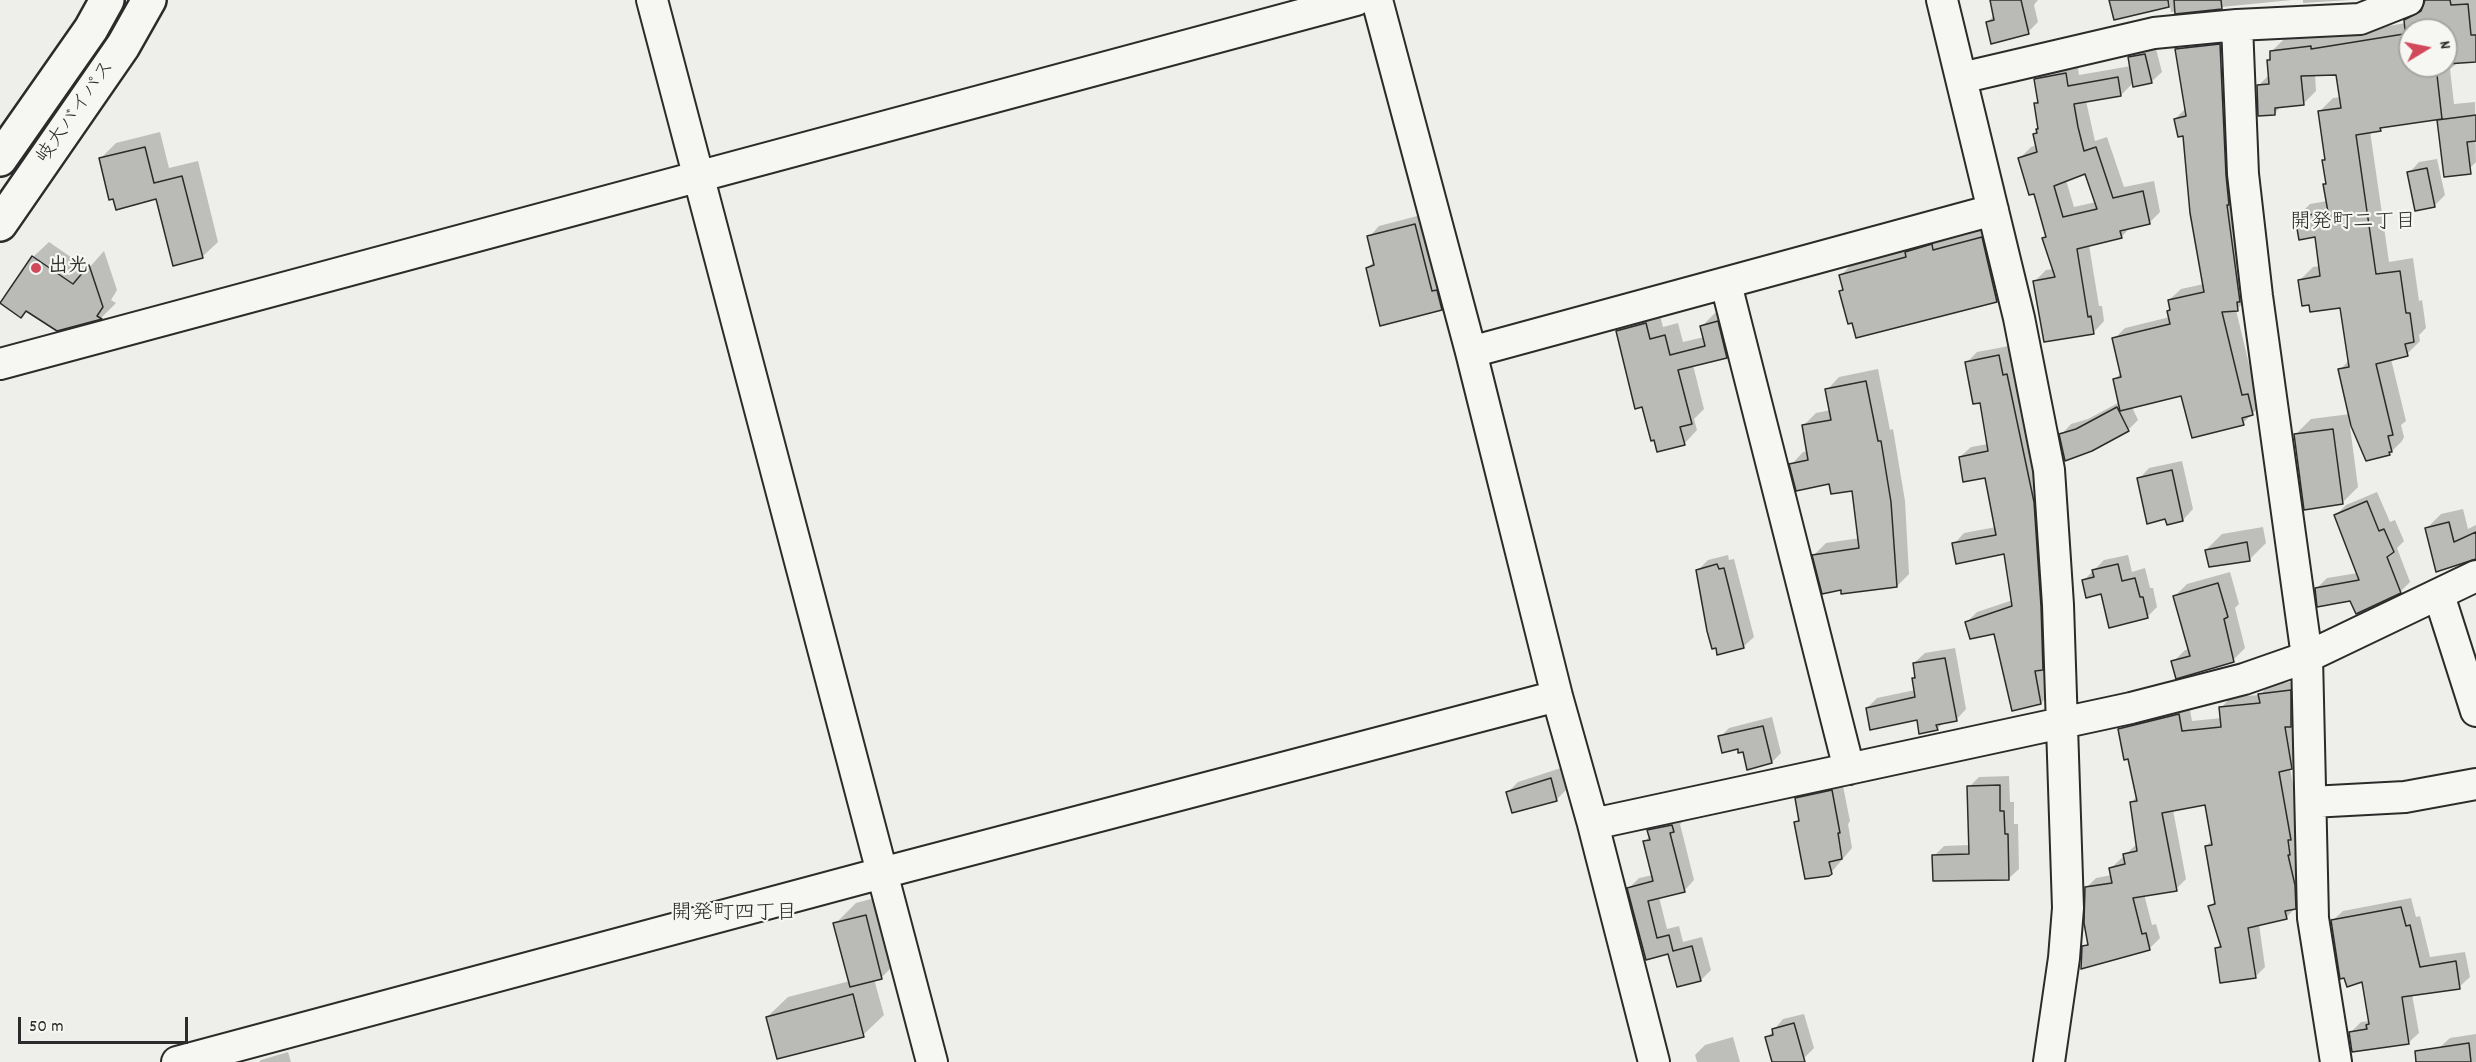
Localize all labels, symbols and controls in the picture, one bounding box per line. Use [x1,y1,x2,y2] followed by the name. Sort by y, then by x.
[2398,18,2458,78] north arrow
[2432,39,2456,51] text: N
[33,57,121,169] street label: 岐大バイパス
[2290,211,2416,237] district label: 開発町二丁目
[48,256,88,280] place label: 出光
[29,261,43,275] marker: 出光
[671,902,797,928] district label: 開発町四丁目
[21,1005,190,1043] scale bar
[29,1015,64,1040] text: 50 m

